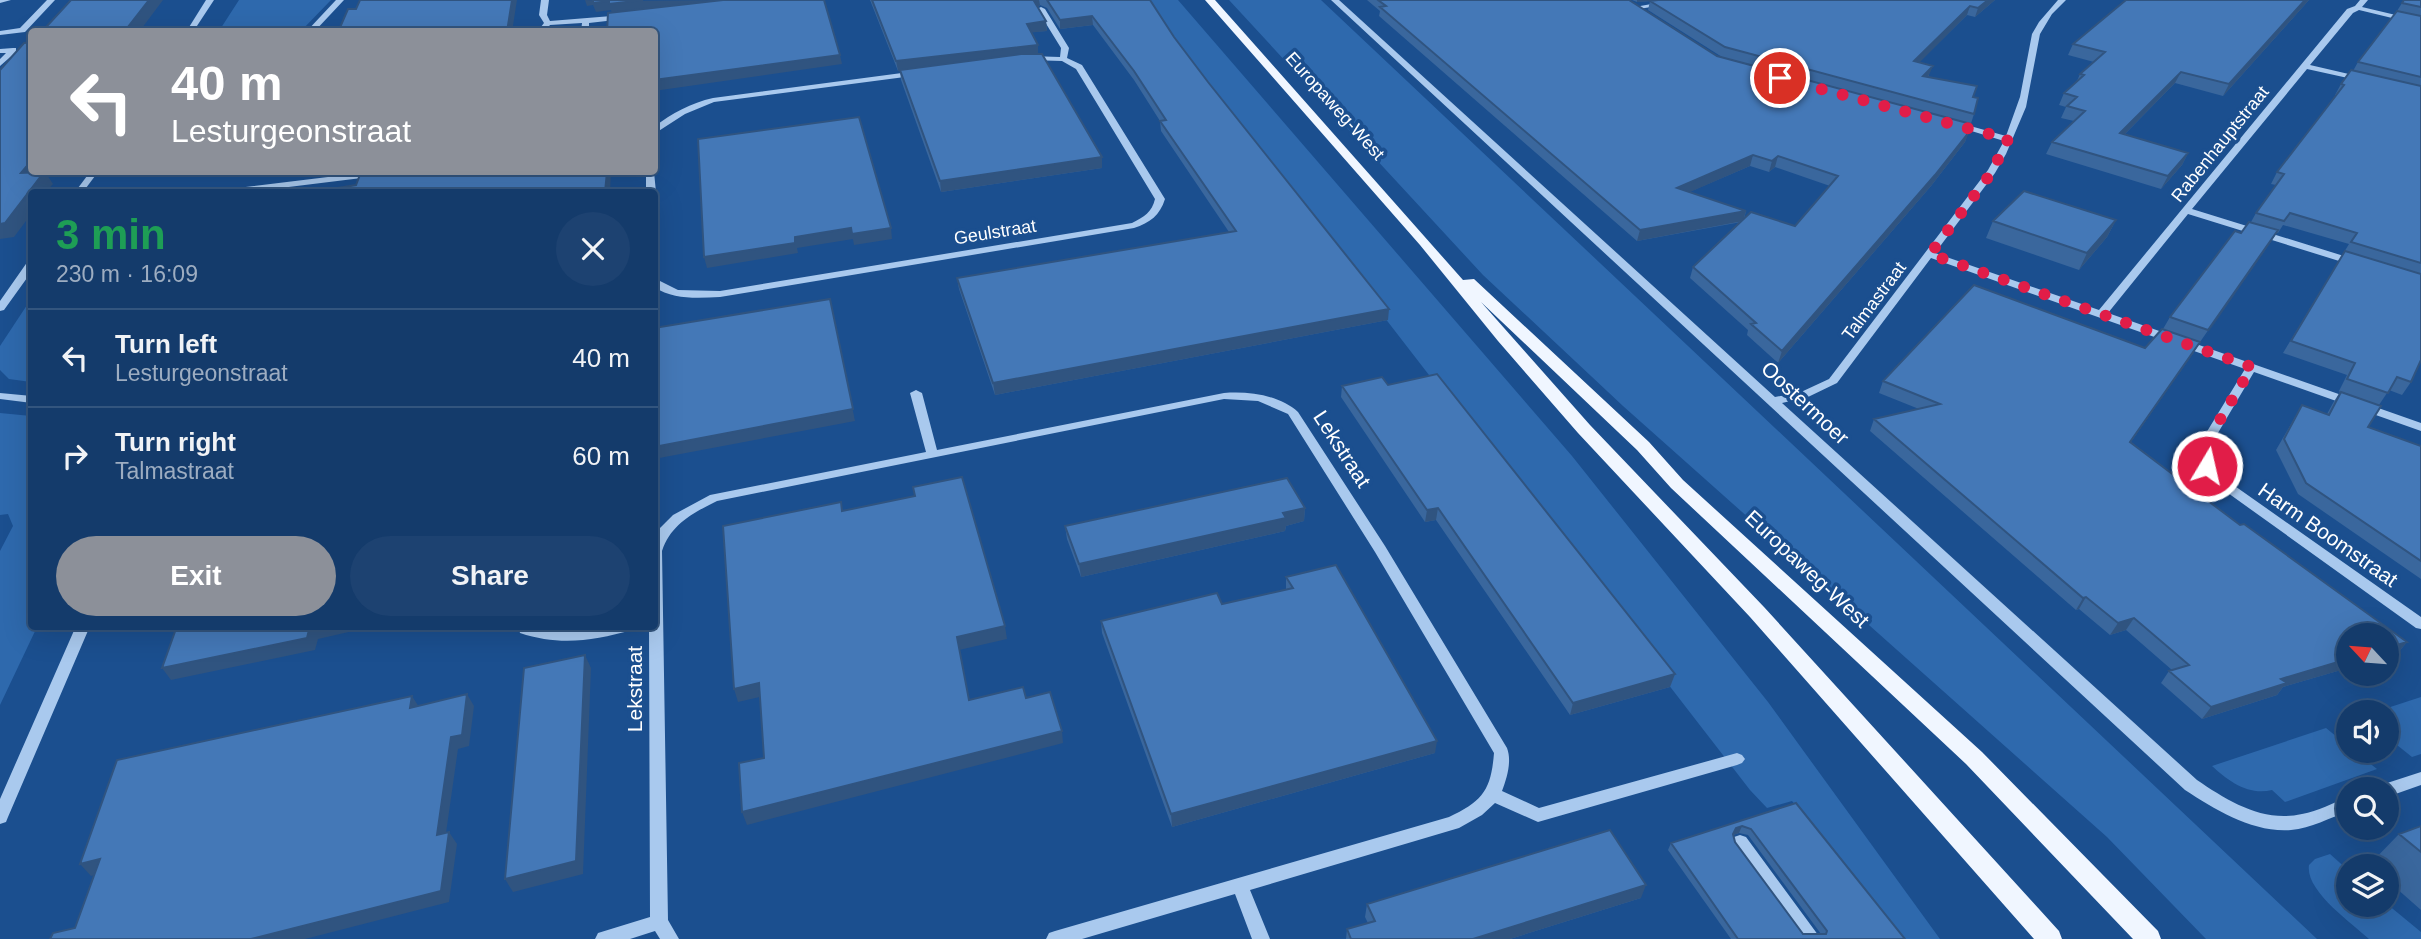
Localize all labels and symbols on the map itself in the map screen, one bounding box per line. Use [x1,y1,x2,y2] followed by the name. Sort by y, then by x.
[1281,48,1389,164] street label: Europaweg-West
[1750,48,1810,108] pin
[2167,82,2273,206] street label: Rabenhauptstraat
[952,216,1038,248] street label: Geulstraat
[1838,258,1910,344] street label: Talmastraat
[1757,356,1854,449] street label: Oostermoer
[1309,406,1376,491] street label: Lekstraat
[2170,429,2244,503] position arrow
[2254,478,2402,591] street label: Harm Boomstraat
[1741,505,1874,632] street label: Europaweg-West
[2336,623,2399,686] north arrow
[623,646,646,732] street label: Lekstraat

